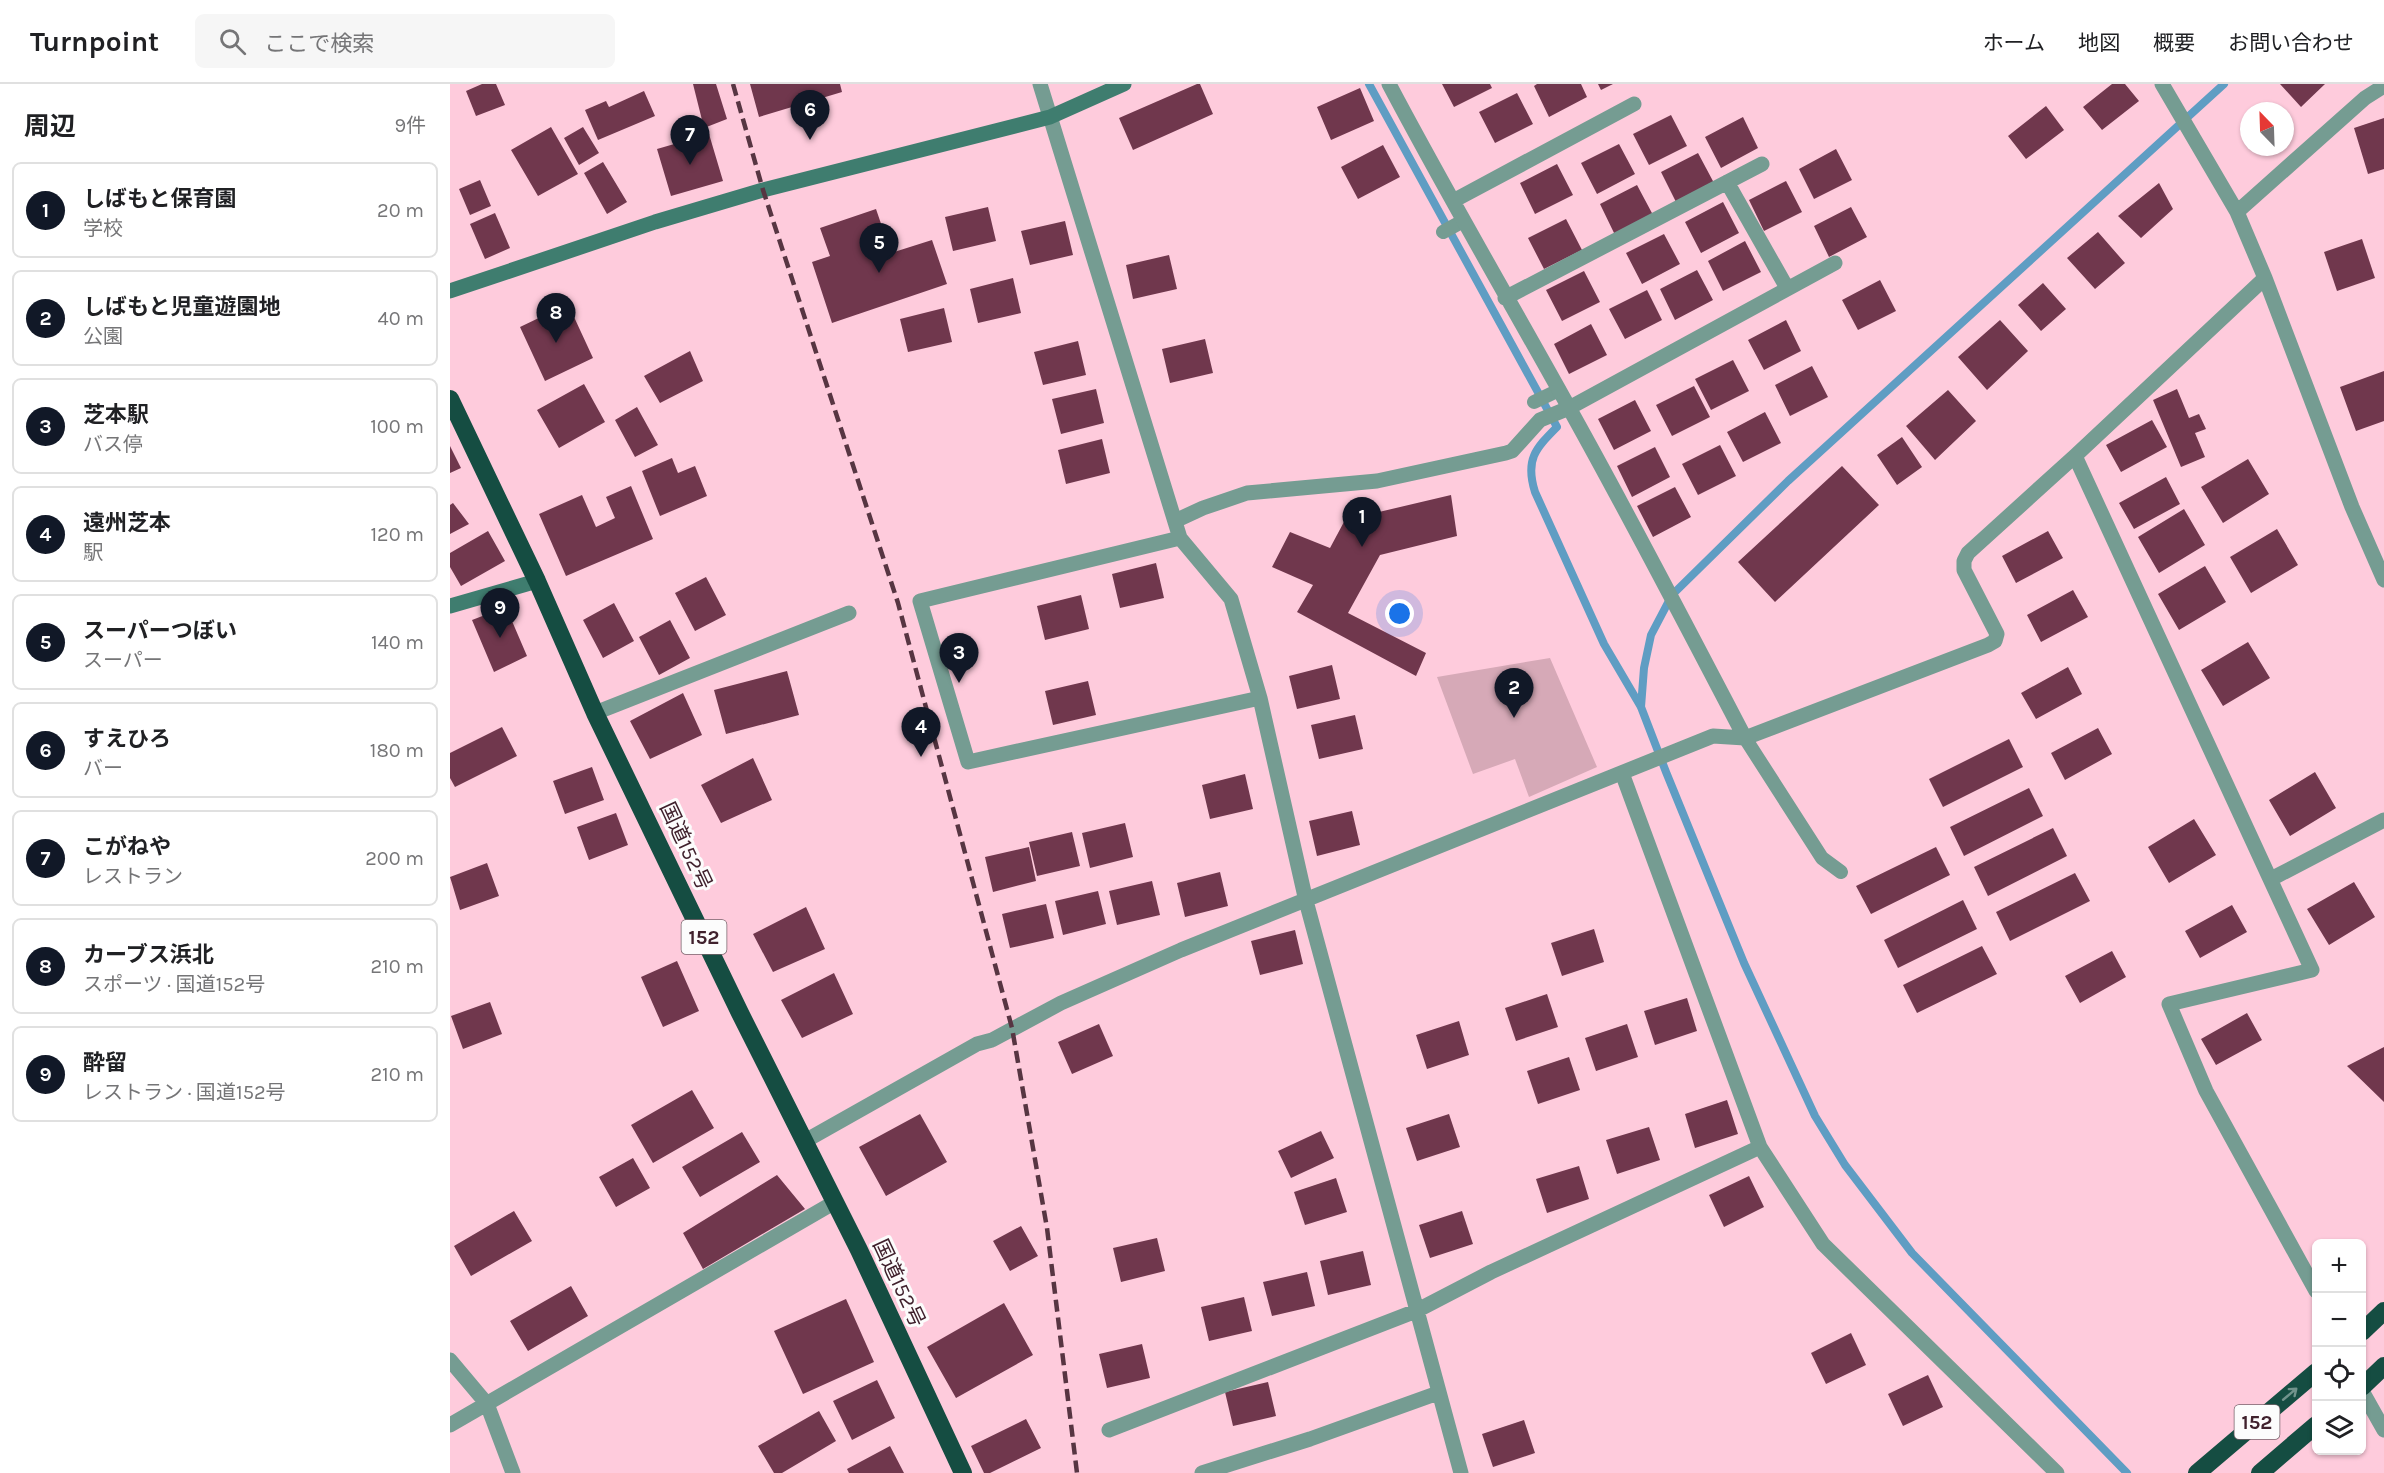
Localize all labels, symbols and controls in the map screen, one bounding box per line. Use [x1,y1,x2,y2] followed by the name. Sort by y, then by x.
[195,14,615,68] search box
[30,25,159,58] text: Turnpoint
[216,25,249,58] icon: search
[264,31,374,57] text: ここで検索
[1983,31,2045,55] text: ホーム
[2078,31,2120,55] text: 地図
[2153,31,2195,55] text: 概要
[2228,31,2354,55] text: お問い合わせ
[790,91,830,140] pin: 6
[2240,102,2294,156] north arrow
[24,111,76,142] text: 周辺
[394,114,426,137] text: 9件
[670,116,710,165] pin: 7
[83,186,237,212] text: しばもと保育園
[42,199,49,222] text: 1
[377,199,424,222] text: 20 m
[83,217,123,240] text: 学校
[860,224,898,273] pin: 5
[83,294,281,320] text: しばもと児童遊園地
[536,294,576,343] pin: 8
[39,307,52,330] text: 2
[378,307,424,330] text: 40 m
[83,325,123,348] text: 公園
[83,402,149,428] text: 芝本駅
[39,415,52,438] text: 3
[370,415,424,438] text: 100 m
[83,433,143,456] text: バス停
[1342,498,1382,547] pin: 1
[83,510,171,536] text: 遠州芝本
[40,523,51,546] text: 4
[370,523,424,546] text: 120 m
[83,541,103,564] text: 駅
[481,588,520,638] pin: 9
[1385,599,1414,628] your location
[83,618,237,644] text: スーパーつぼい
[40,631,51,654] text: 5
[371,631,424,654] text: 140 m
[940,634,978,683] pin: 3
[83,649,163,672] text: スーパー
[1494,668,1534,718] pin: 2
[902,708,940,757] pin: 4
[83,726,171,752] text: すえひろ
[39,739,52,762] text: 6
[370,739,424,762] text: 180 m
[83,757,123,780] text: バー
[655,798,717,894] street label: 国道152号
[83,834,171,860] text: こがねや
[41,847,50,870] text: 7
[365,847,424,870] text: 200 m
[83,865,183,888] text: レストラン
[682,920,726,954] road number: 152
[83,942,214,968] text: カーブス浜北
[39,955,52,978] text: 8
[370,955,424,978] text: 210 m
[83,973,265,996] text: スポーツ · 国道152号
[83,1050,127,1076] text: 酔留
[39,1063,52,1086] text: 9
[370,1063,424,1086] text: 210 m
[83,1081,286,1104] text: レストラン · 国道152号
[868,1235,930,1331] street label: 国道152号
[2312,1239,2366,1455] map controls
[2312,1239,2366,1293] button: +
[2312,1293,2366,1347] button: −
[2312,1347,2366,1401] button: locate
[2282,1388,2298,1401] one-way arrow
[2312,1401,2366,1455] button: layers
[2234,1405,2280,1439] road number: 152

